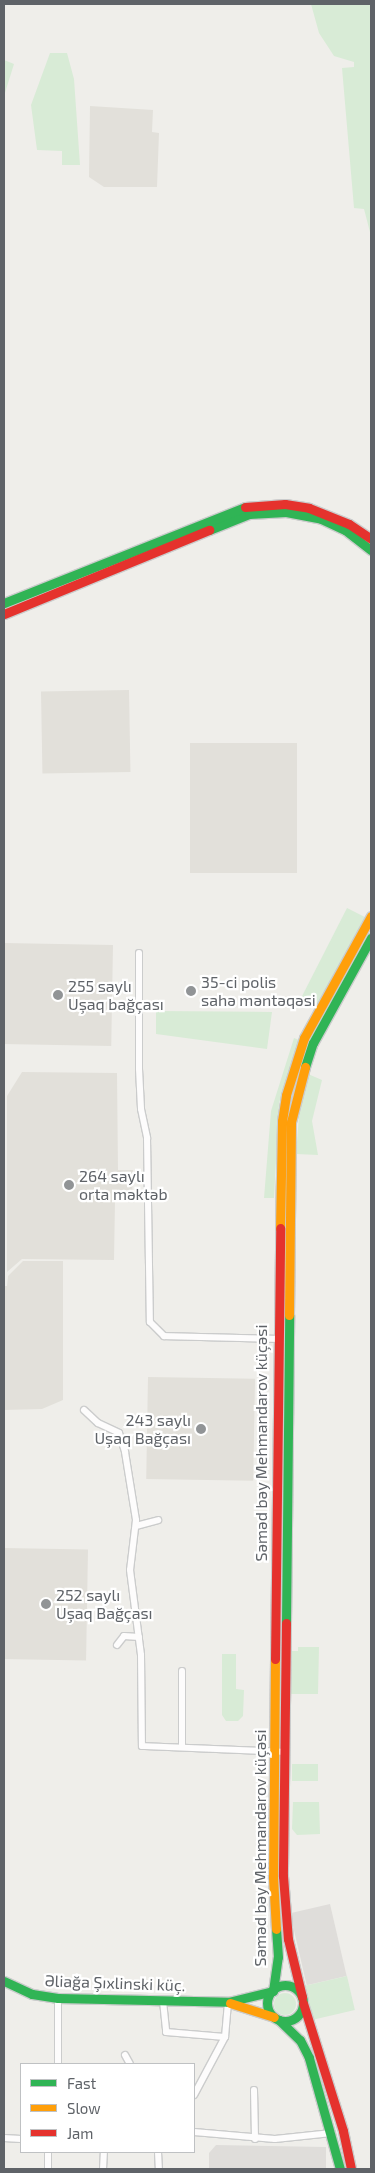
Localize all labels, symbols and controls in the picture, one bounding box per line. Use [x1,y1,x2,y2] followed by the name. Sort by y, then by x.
[201,972,316,1010] place label: 35-ci polis sahə məntəqəsi
[68,976,164,1014] place label: 255 saylı Uşaq bağçası
[185,985,197,997] marker: 35-ci polis sahə məntəqəsi
[52,989,64,1001] marker: 255 saylı Uşaq bağçası
[79,1166,168,1204] place label: 264 saylı orta məktəb
[63,1179,75,1191] marker: 264 saylı orta məktəb
[251,1324,271,1562] street label: Səməd bəy Mehmandarov küçəsi
[94,1410,191,1448] place label: 243 saylı Uşaq Bağçası
[195,1423,207,1435] marker: 243 saylı Uşaq Bağçası
[56,1585,153,1623] place label: 252 saylı Uşaq Bağçası
[40,1598,52,1610] marker: 252 saylı Uşaq Bağçası
[250,1729,270,1967] street label: Səməd bəy Mehmandarov küçəsi
[44,1971,186,1995] street label: Əliağa Şıxlinski küç.
[20,2063,195,2153] legend
[67,2074,96,2092] text: Fast
[67,2099,101,2117] text: Slow
[67,2124,93,2142] text: Jam

